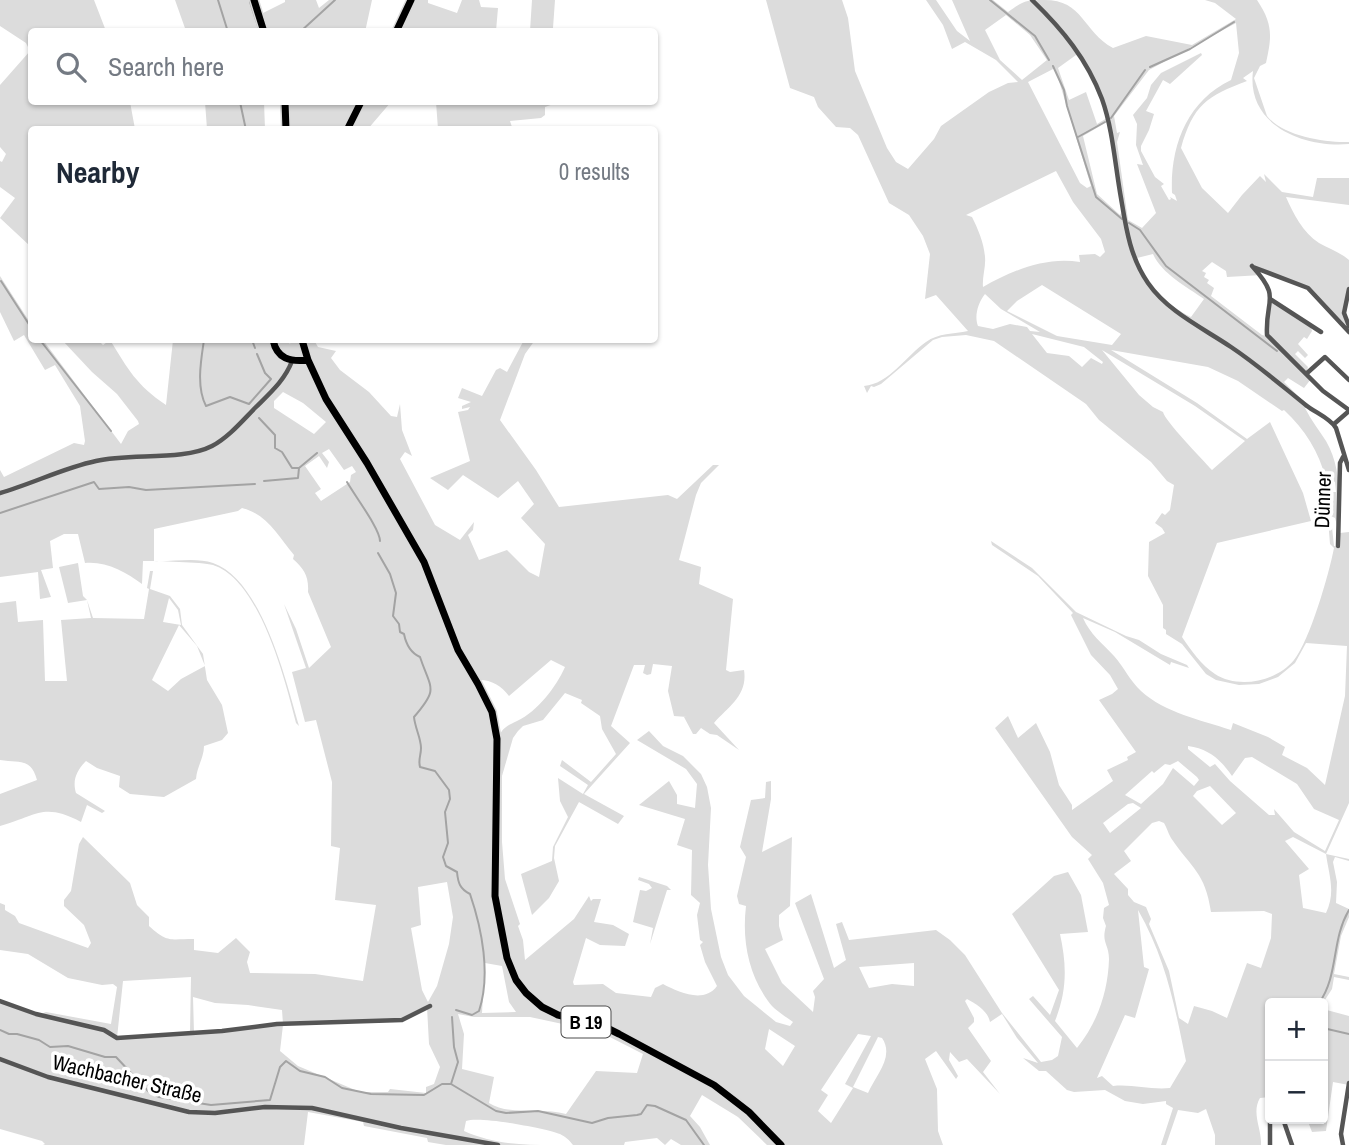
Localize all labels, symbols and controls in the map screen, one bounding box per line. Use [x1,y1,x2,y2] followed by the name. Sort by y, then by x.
[28,28,658,105] search box
[52,48,90,86] icon: search
[108,49,224,84] text: Search here
[56,152,139,192] text: Nearby
[559,156,630,187] text: 0 results
[1307,471,1338,529] street label: Dünner
[1265,998,1328,1124] map controls
[1265,998,1328,1061] button: +
[562,1006,610,1038] road number: B 19
[50,1047,205,1110] street label: Wachbacher Straße
[1265,1061,1328,1124] button: −

